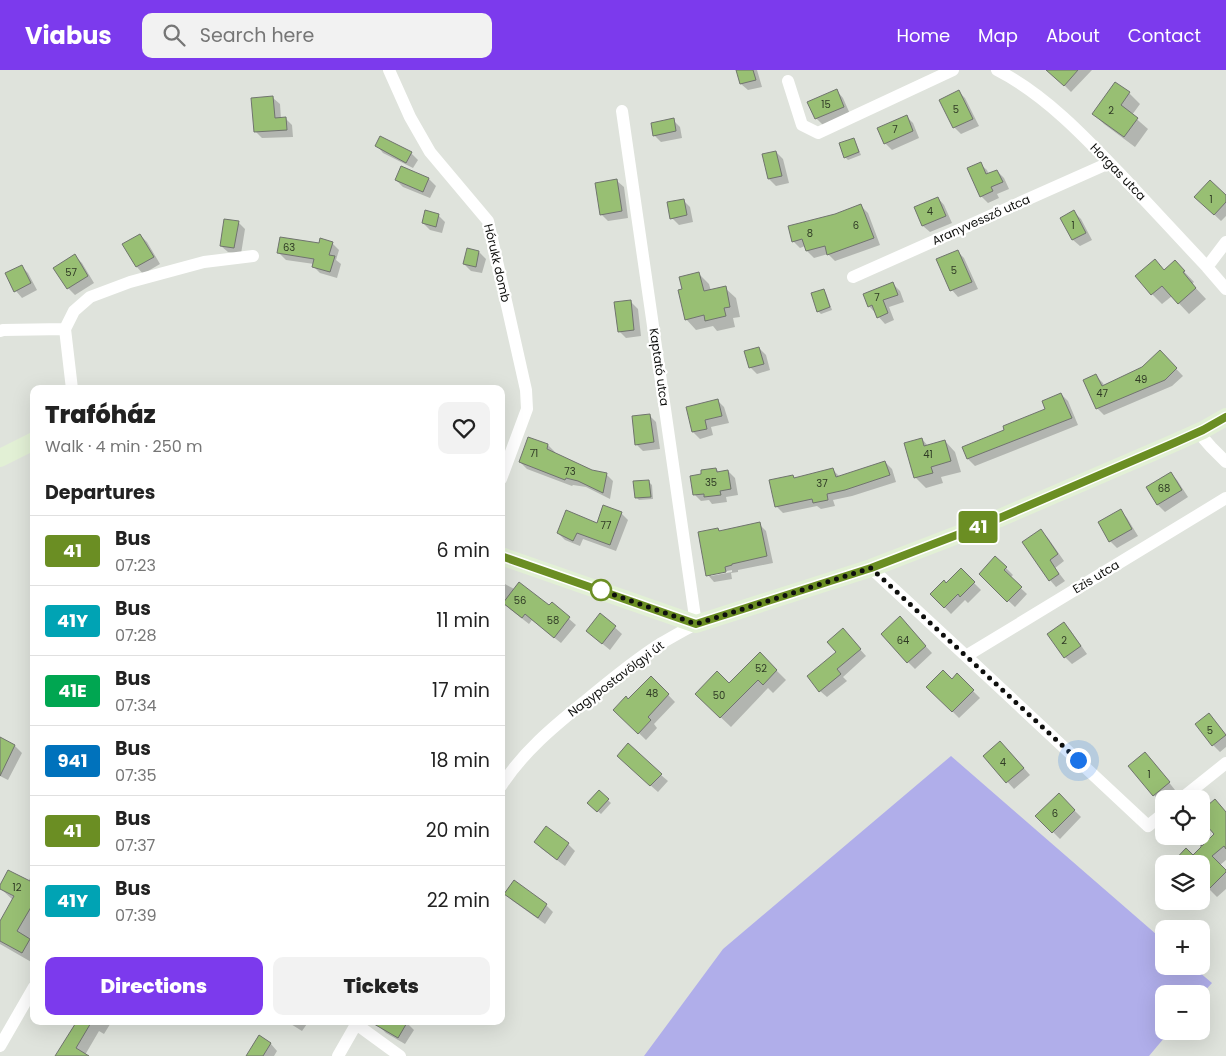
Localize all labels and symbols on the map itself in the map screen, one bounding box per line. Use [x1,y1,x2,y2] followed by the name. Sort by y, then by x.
[821,97,831,112] house number: 15
[953,102,959,117] house number: 5
[1108,103,1114,118] house number: 2
[892,122,898,137] house number: 7
[1087,139,1150,204] street label: Horgas utca
[929,190,1032,249] street label: Aranyvessző utca
[1209,192,1213,207] house number: 1
[927,204,933,219] house number: 4
[853,218,859,233] house number: 6
[1071,218,1075,233] house number: 1
[480,222,515,304] street label: Hórukk domb
[807,226,813,241] house number: 8
[283,240,295,255] house number: 63
[951,263,957,278] house number: 5
[65,265,77,280] house number: 57
[874,290,880,305] house number: 7
[646,327,673,407] street label: Kaptató utca
[1135,372,1147,387] house number: 49
[1096,386,1108,401] house number: 47
[530,446,538,461] house number: 71
[923,447,933,462] house number: 41
[564,464,576,479] house number: 73
[705,475,717,490] house number: 35
[816,476,828,491] house number: 37
[1158,481,1170,496] house number: 68
[956,511,1000,543] line badge: 41
[601,518,612,533] house number: 77
[1069,556,1122,597] street label: Ezis utca
[590,579,612,601] unlabelled marker
[514,593,526,608] house number: 56
[547,613,559,628] house number: 58
[897,633,909,648] house number: 64
[1061,633,1067,648] house number: 2
[564,637,667,720] street label: Nagypostavölgyi út
[755,661,767,676] house number: 52
[646,686,658,701] house number: 48
[713,688,725,703] house number: 50
[1207,723,1213,738] house number: 5
[1066,748,1091,773] your location
[1000,755,1006,770] house number: 4
[1147,767,1151,782] house number: 1
[1052,806,1058,821] house number: 6
[13,880,22,895] house number: 12

